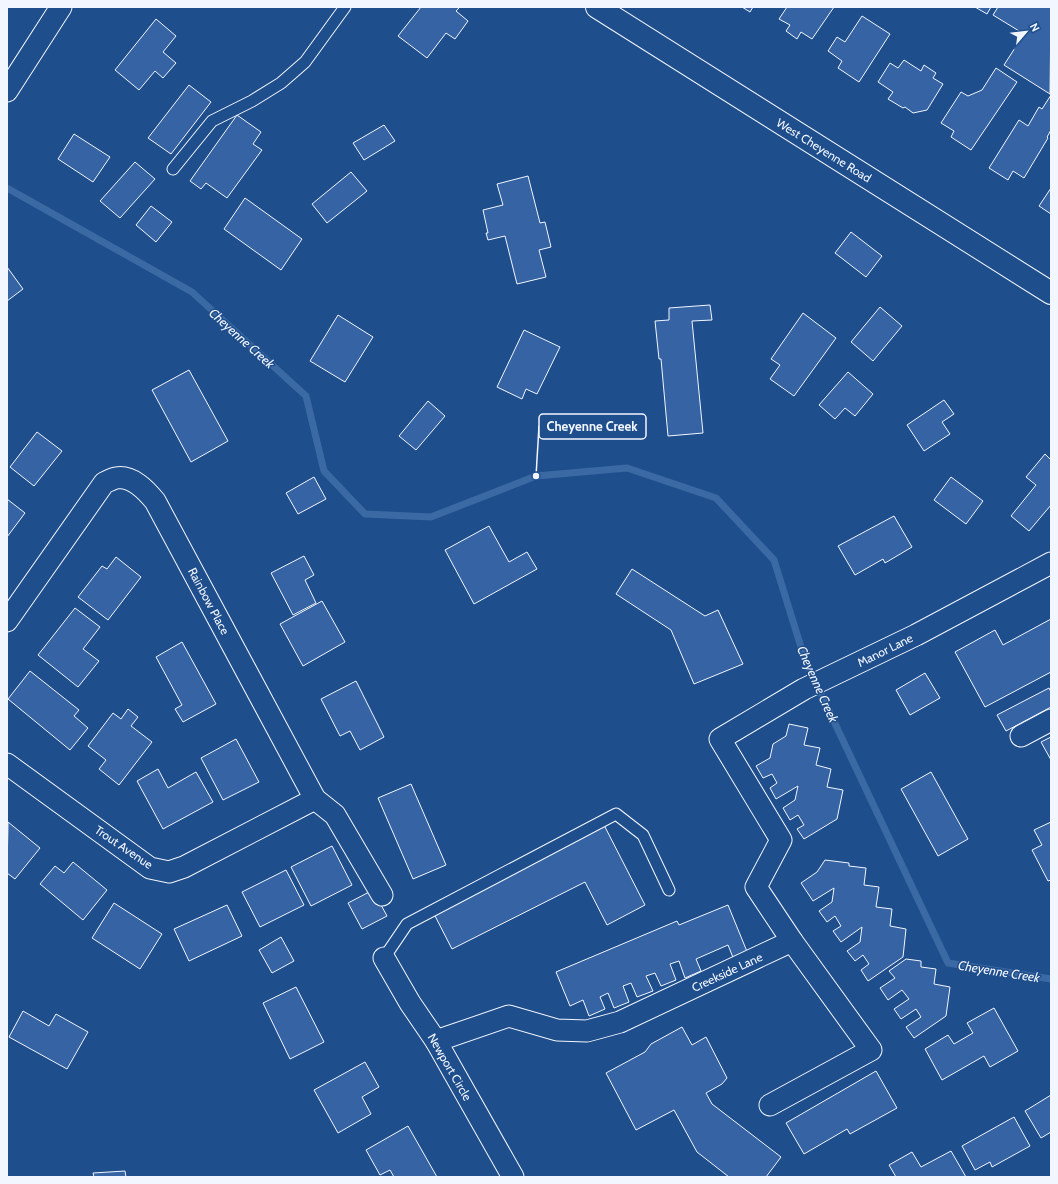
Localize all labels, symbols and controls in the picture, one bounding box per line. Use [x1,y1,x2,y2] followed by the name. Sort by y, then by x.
[1006,12,1046,52] north arrow
[1027,21,1043,34] text: N
[774,115,874,185] street label: West Cheyenne Road
[206,304,278,372] water label: Cheyenne Creek
[539,414,646,439] callout: Cheyenne Creek
[547,418,638,434] text: Cheyenne Creek
[185,565,233,637] street label: Rainbow Place
[855,630,915,670] street label: Manor Lane
[794,643,842,725] water label: Cheyenne Creek
[92,822,156,872] street label: Trout Avenue
[689,949,765,995] street label: Creekside Lane
[957,957,1041,985] water label: Cheyenne Creek
[425,1031,475,1103] street label: Newport Circle

